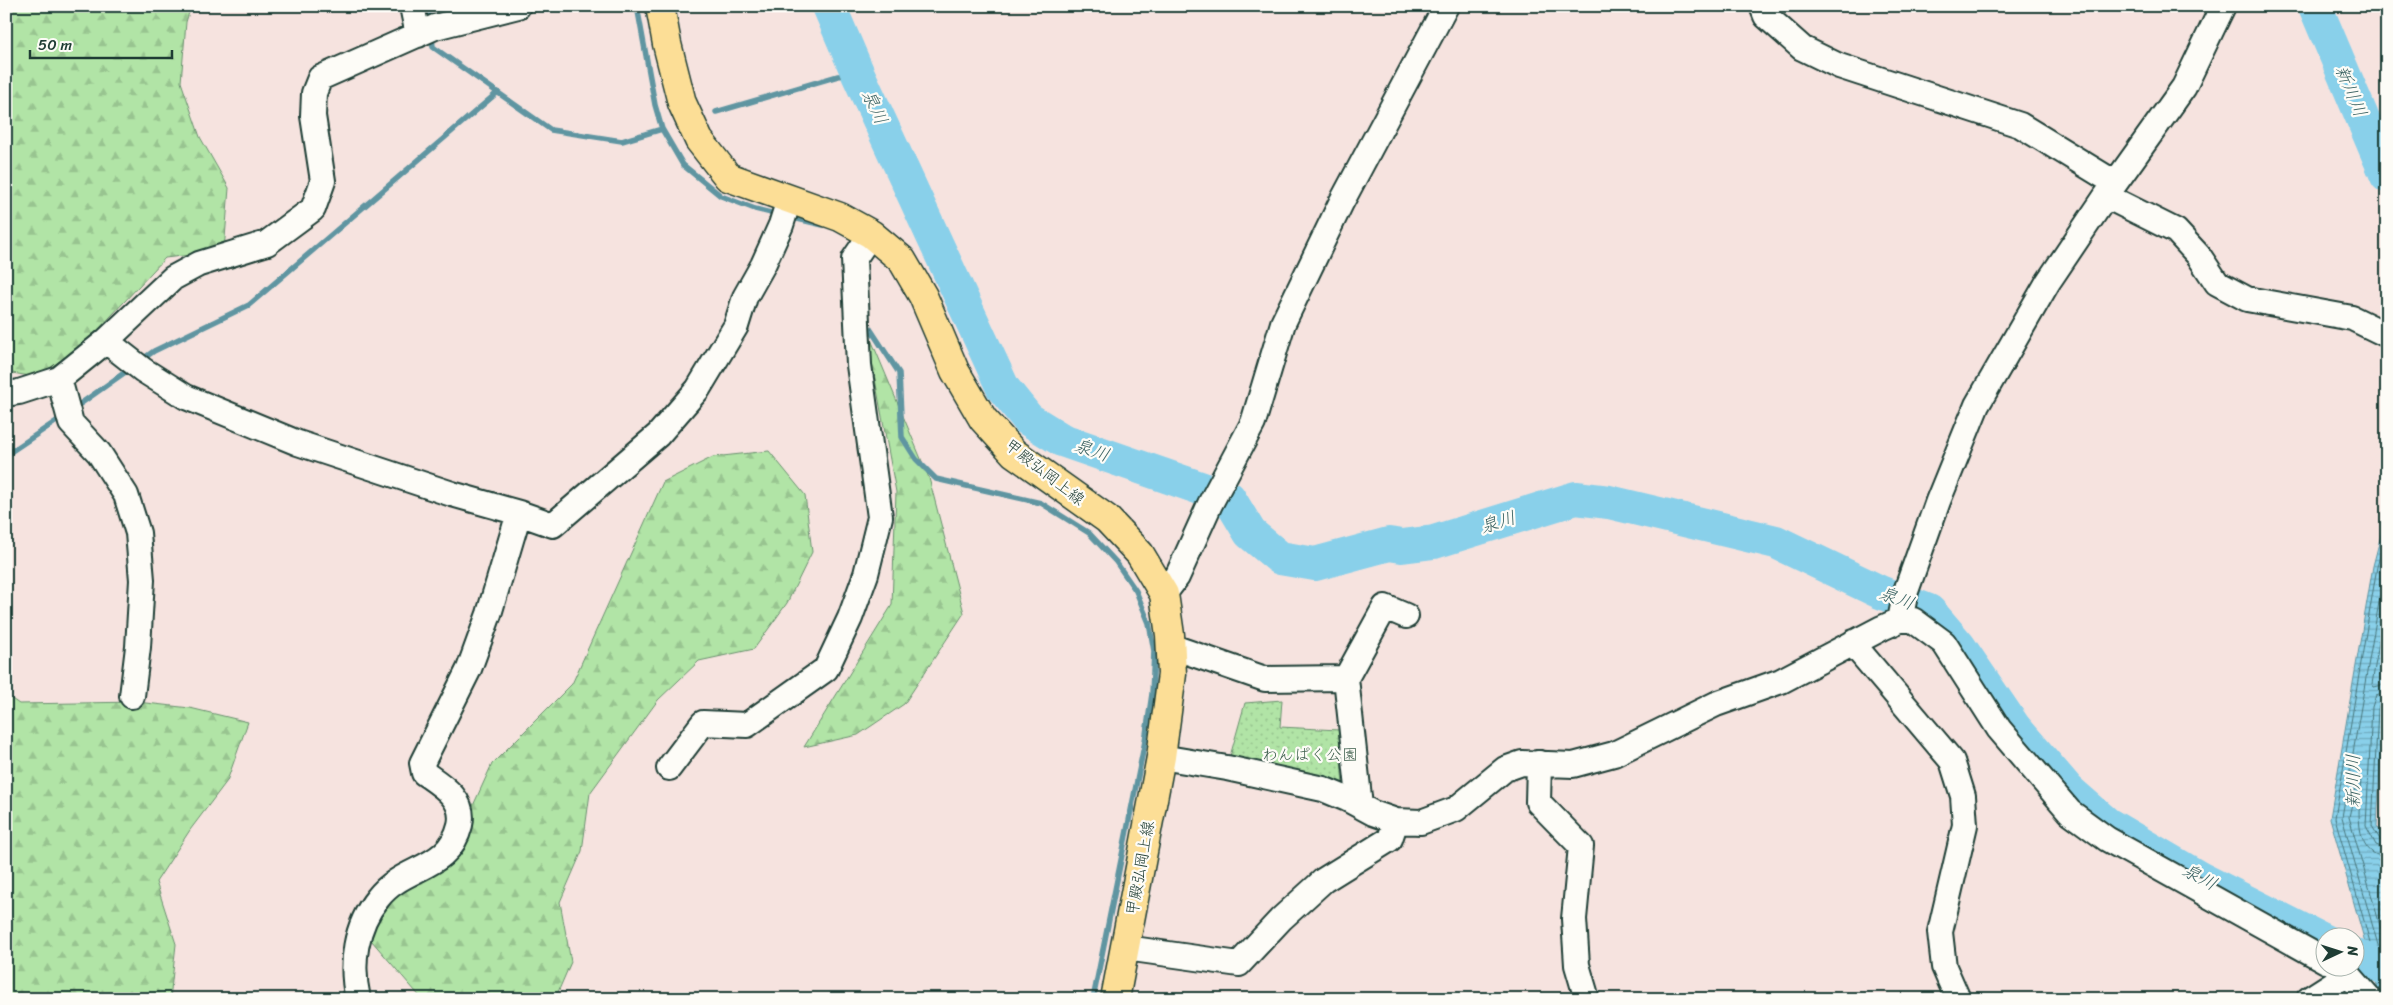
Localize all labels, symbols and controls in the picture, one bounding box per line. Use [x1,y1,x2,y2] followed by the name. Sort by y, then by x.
[30,28,172,60] scale bar
[38,32,73,58] text: 50 m
[2326,60,2376,122] water label: 新川川
[853,84,897,130] water label: 泉川
[1070,429,1114,471] water label: 泉川
[998,431,1092,513] street label: 甲殿弘岡上線
[1476,501,1520,543] water label: 泉川
[1874,577,1920,619] water label: 泉川
[1262,740,1358,769] park label: わんぱく公園
[2337,754,2369,808] water label: 新川川
[1117,818,1163,918] street label: 甲殿弘岡上線
[2177,854,2223,900] water label: 泉川
[2316,928,2366,978] north arrow
[2340,944,2365,957] text: N

